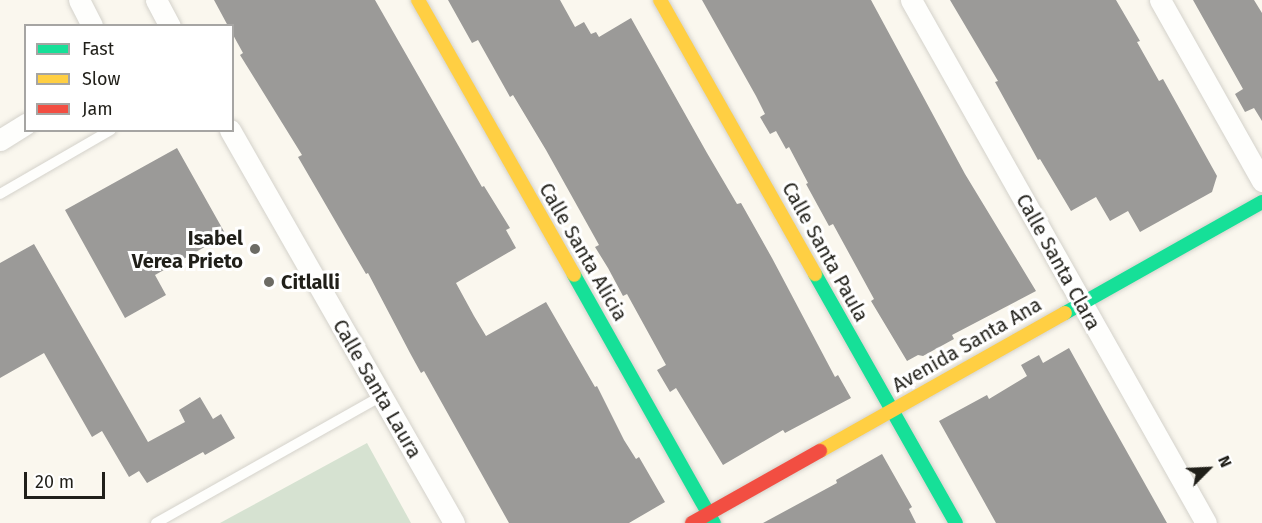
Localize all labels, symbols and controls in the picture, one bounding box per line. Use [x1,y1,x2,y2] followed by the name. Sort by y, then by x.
[24,24,234,132] legend
[82,38,114,60] text: Fast
[82,68,120,90] text: Slow
[82,98,113,120] text: Jam
[777,178,873,326] street label: Calle Santa Paula
[534,179,632,325] street label: Calle Santa Alicia
[1011,190,1105,334] street label: Calle Santa Clara
[132,226,243,273] place label: Isabel Verea Prieto
[248,242,262,256] marker: Isabel Verea Prieto
[281,270,340,294] place label: Citlalli
[262,275,276,289] marker: Citlalli
[888,292,1046,398] street label: Avenida Santa Ana
[327,315,427,463] street label: Calle Santa Laura
[1178,439,1238,499] north arrow
[1214,453,1236,470] text: N
[27,460,108,498] scale bar
[35,471,74,493] text: 20 m

